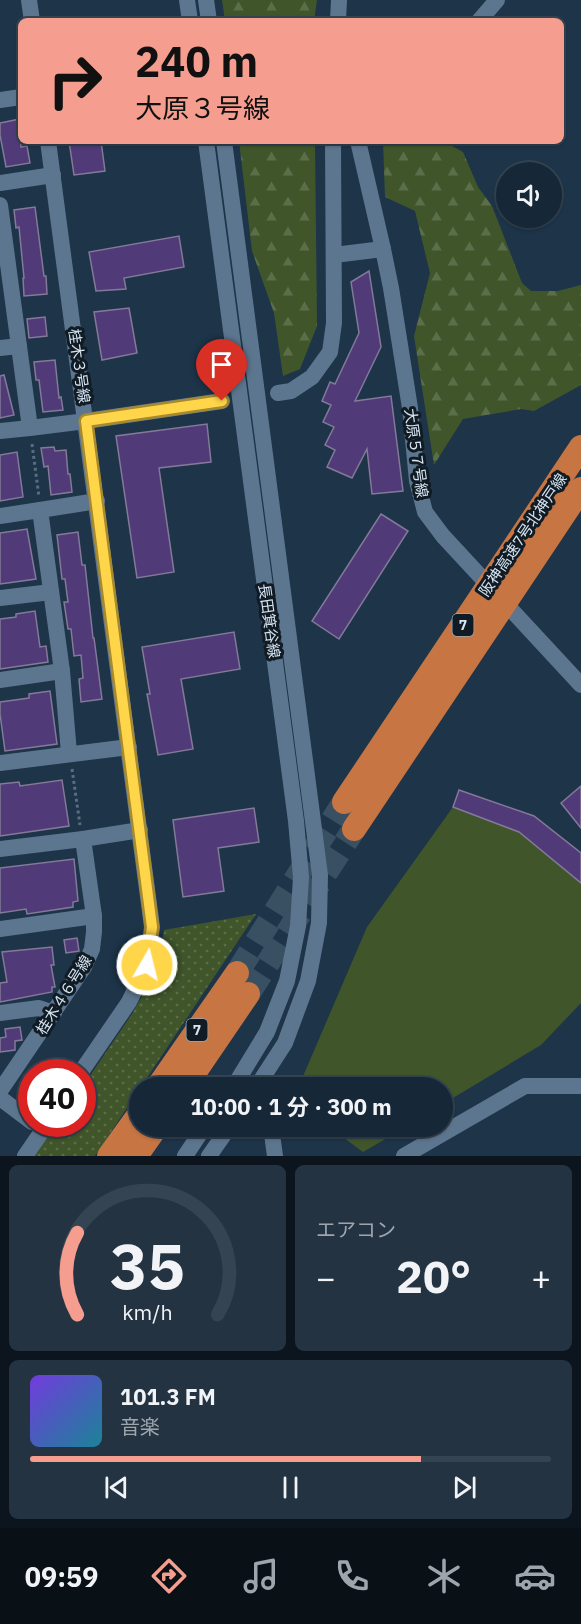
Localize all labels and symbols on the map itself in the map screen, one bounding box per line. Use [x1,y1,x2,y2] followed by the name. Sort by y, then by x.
[65,327,94,404] street label: 桂木３号線
[196,339,247,401] pin
[401,407,432,499] street label: 大原５７号線
[474,470,571,600] street label: 阪神高速7号北神戸線
[255,582,284,659] street label: 長田箕谷線
[452,614,474,636] road number: 7
[115,933,179,997] position arrow
[32,952,95,1038] street label: 桂木４６号線
[186,1019,208,1041] road number: 7
[18,1059,96,1137] speed limit sign: 40

